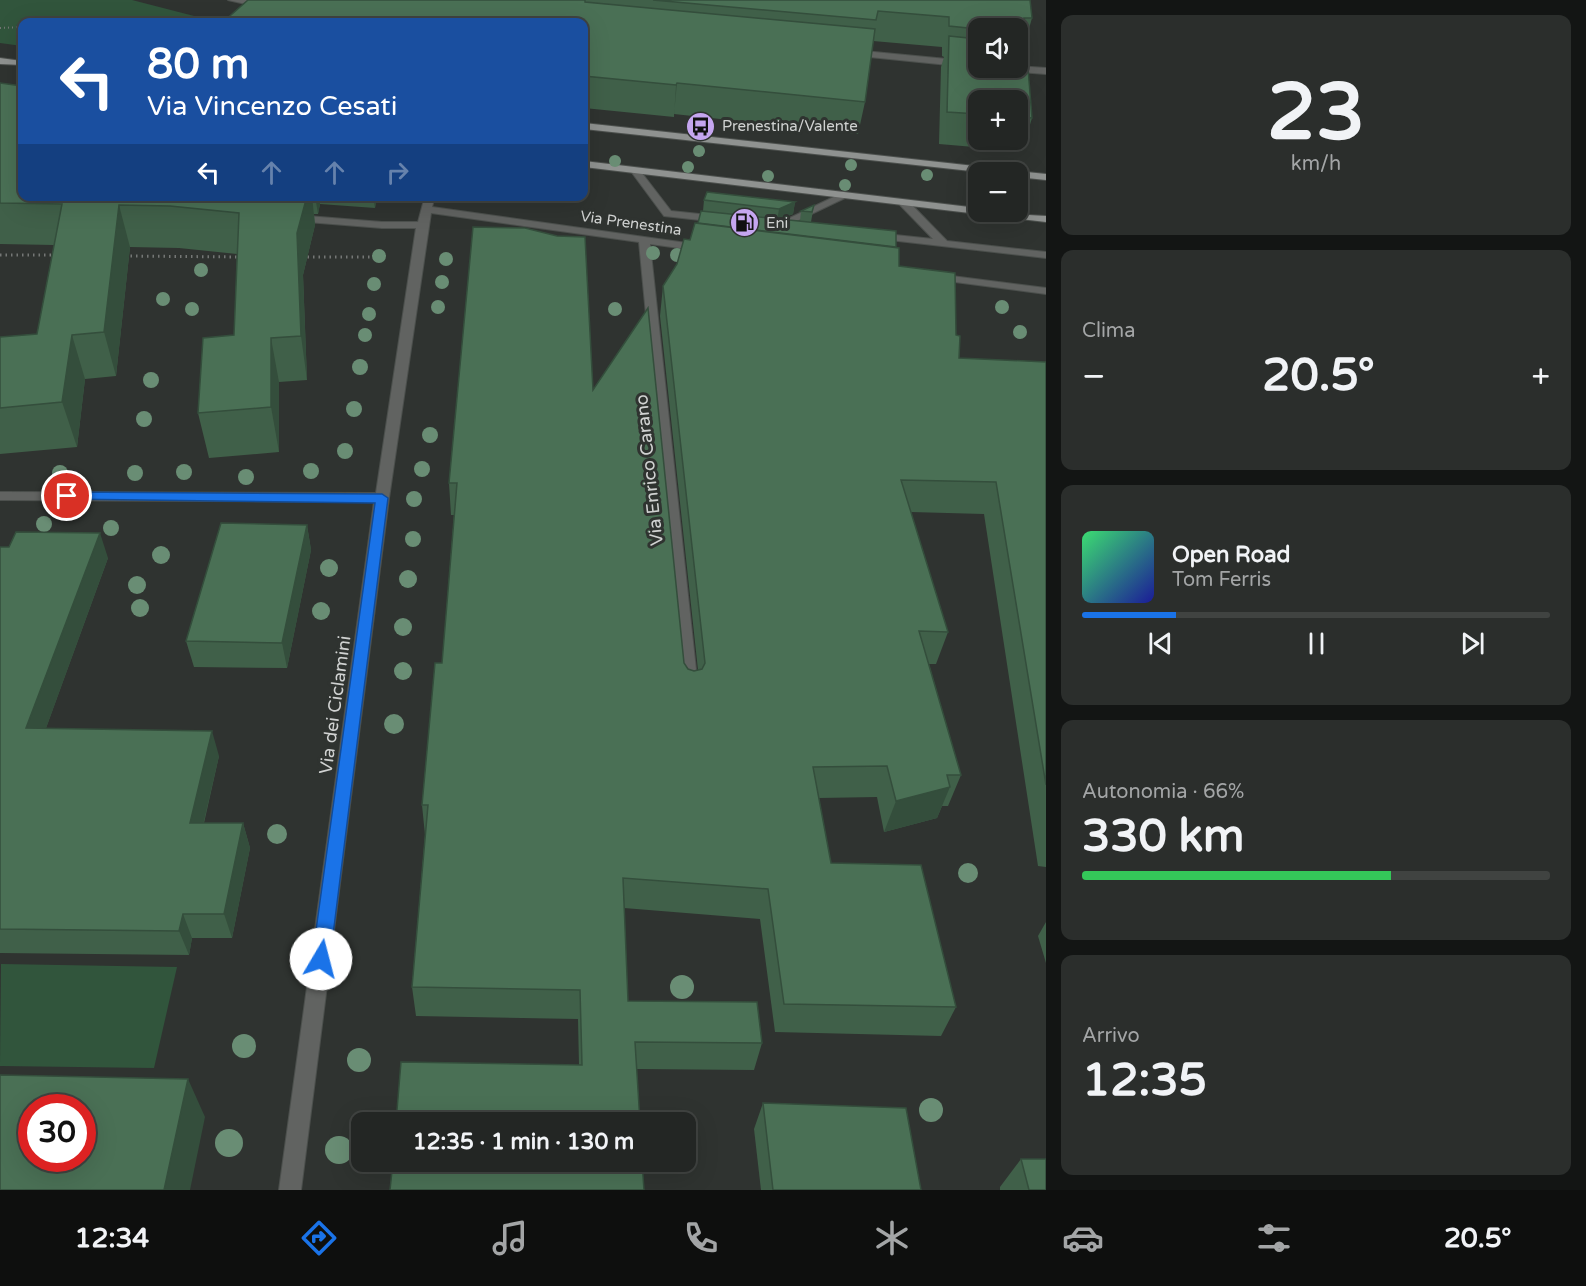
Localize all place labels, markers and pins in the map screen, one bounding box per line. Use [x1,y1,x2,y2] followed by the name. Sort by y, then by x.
[685,110,717,142] bus stop icon: Prenestina/Valente
[722,117,858,135] place label: Prenestina/Valente
[729,207,761,239] fuel station icon: Eni
[766,214,788,232] place label: Eni
[41,470,92,521] pin

